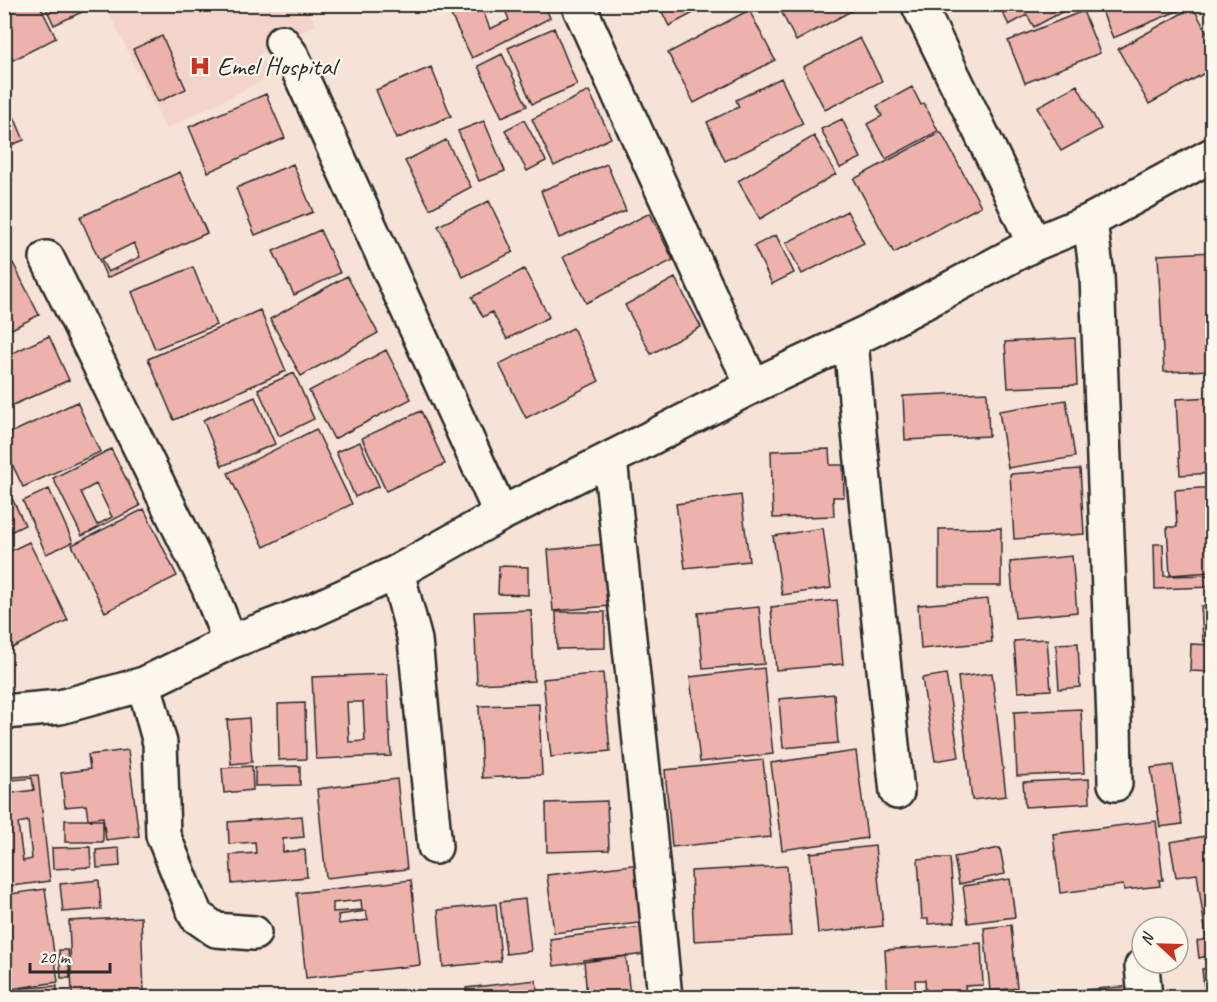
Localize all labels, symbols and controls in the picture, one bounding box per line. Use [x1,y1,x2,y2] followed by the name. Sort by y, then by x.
[217,50,341,83] place label: Emel Hospital
[188,54,212,78] hospital icon: Emel Hospital
[1130,915,1190,975] north arrow
[1136,929,1159,948] text: N
[30,936,110,974] scale bar
[39,946,72,968] text: 20 m

